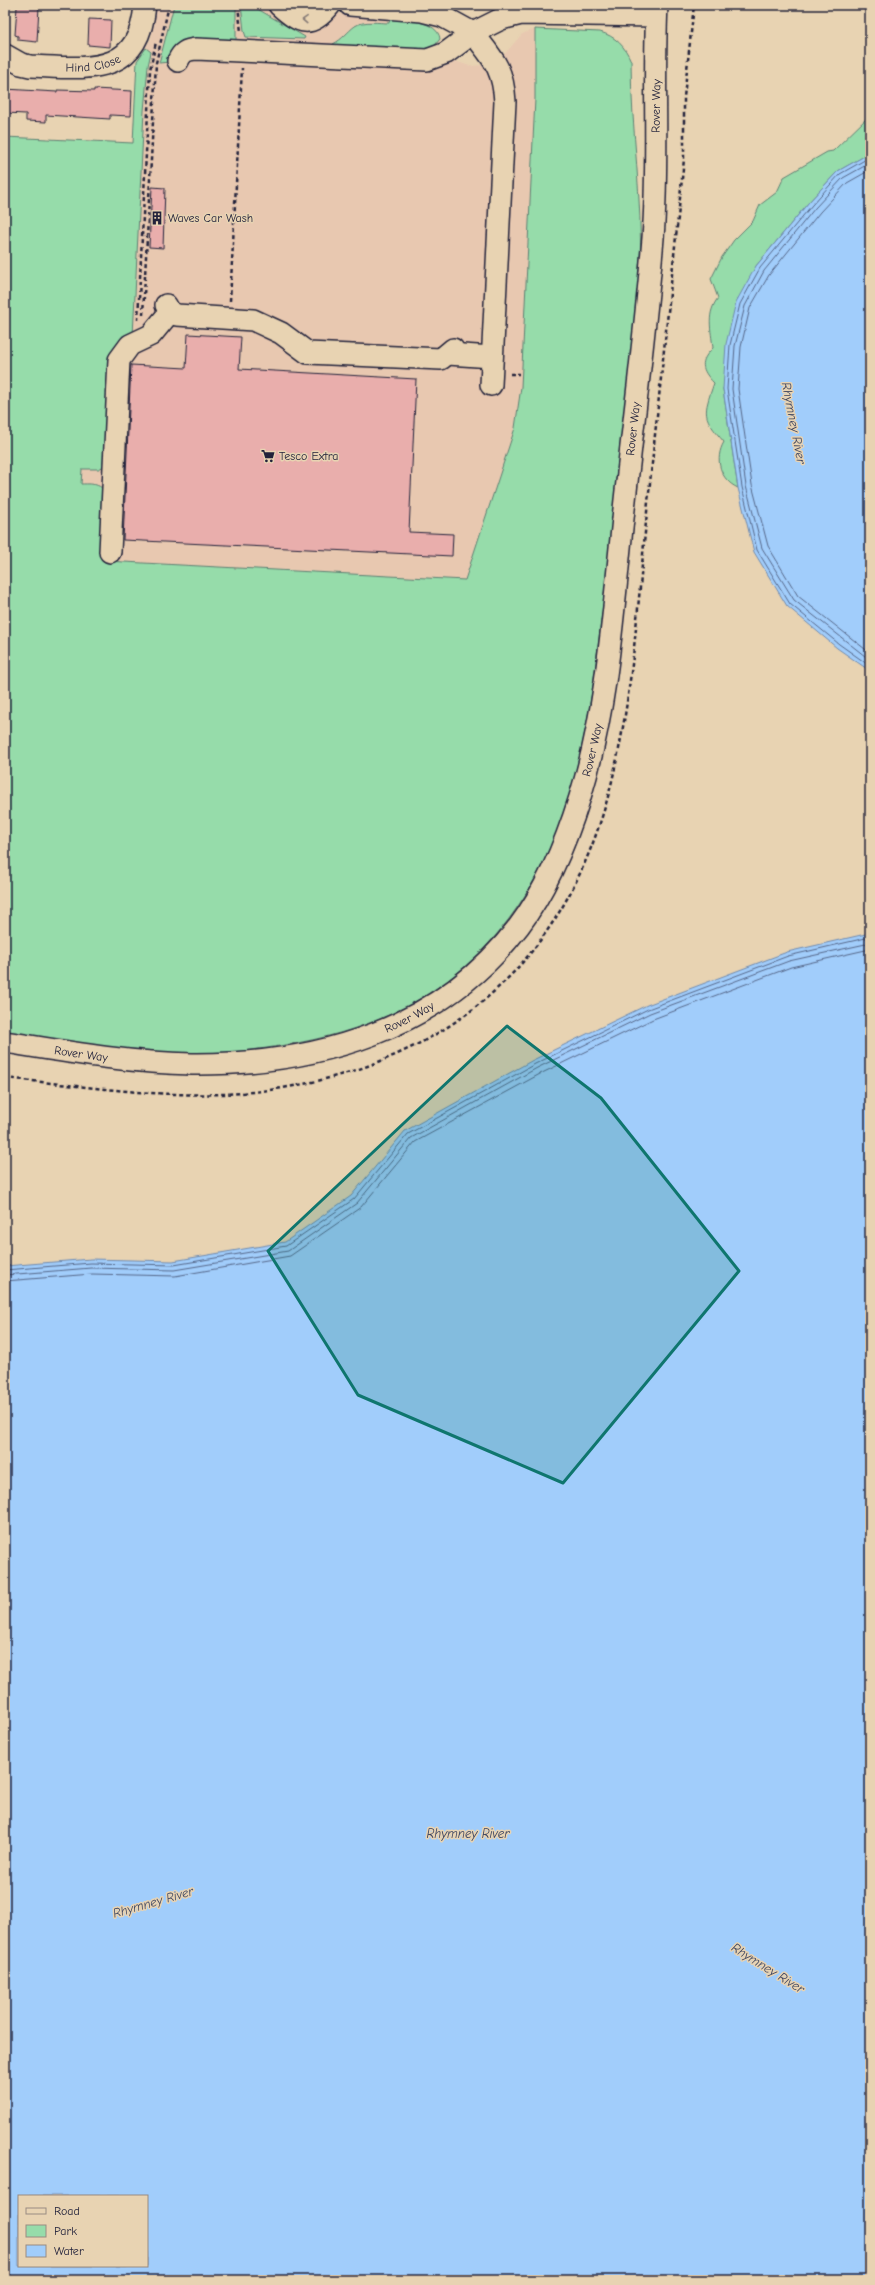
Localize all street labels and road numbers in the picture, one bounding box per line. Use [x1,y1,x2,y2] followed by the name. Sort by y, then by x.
[65,52,123,75] street label: Hind Close
[649,78,663,133] street label: Rover Way
[623,401,643,456] street label: Rover Way
[579,722,605,778] street label: Rover Way
[382,998,437,1036] street label: Rover Way
[53,1043,109,1065] street label: Rover Way

